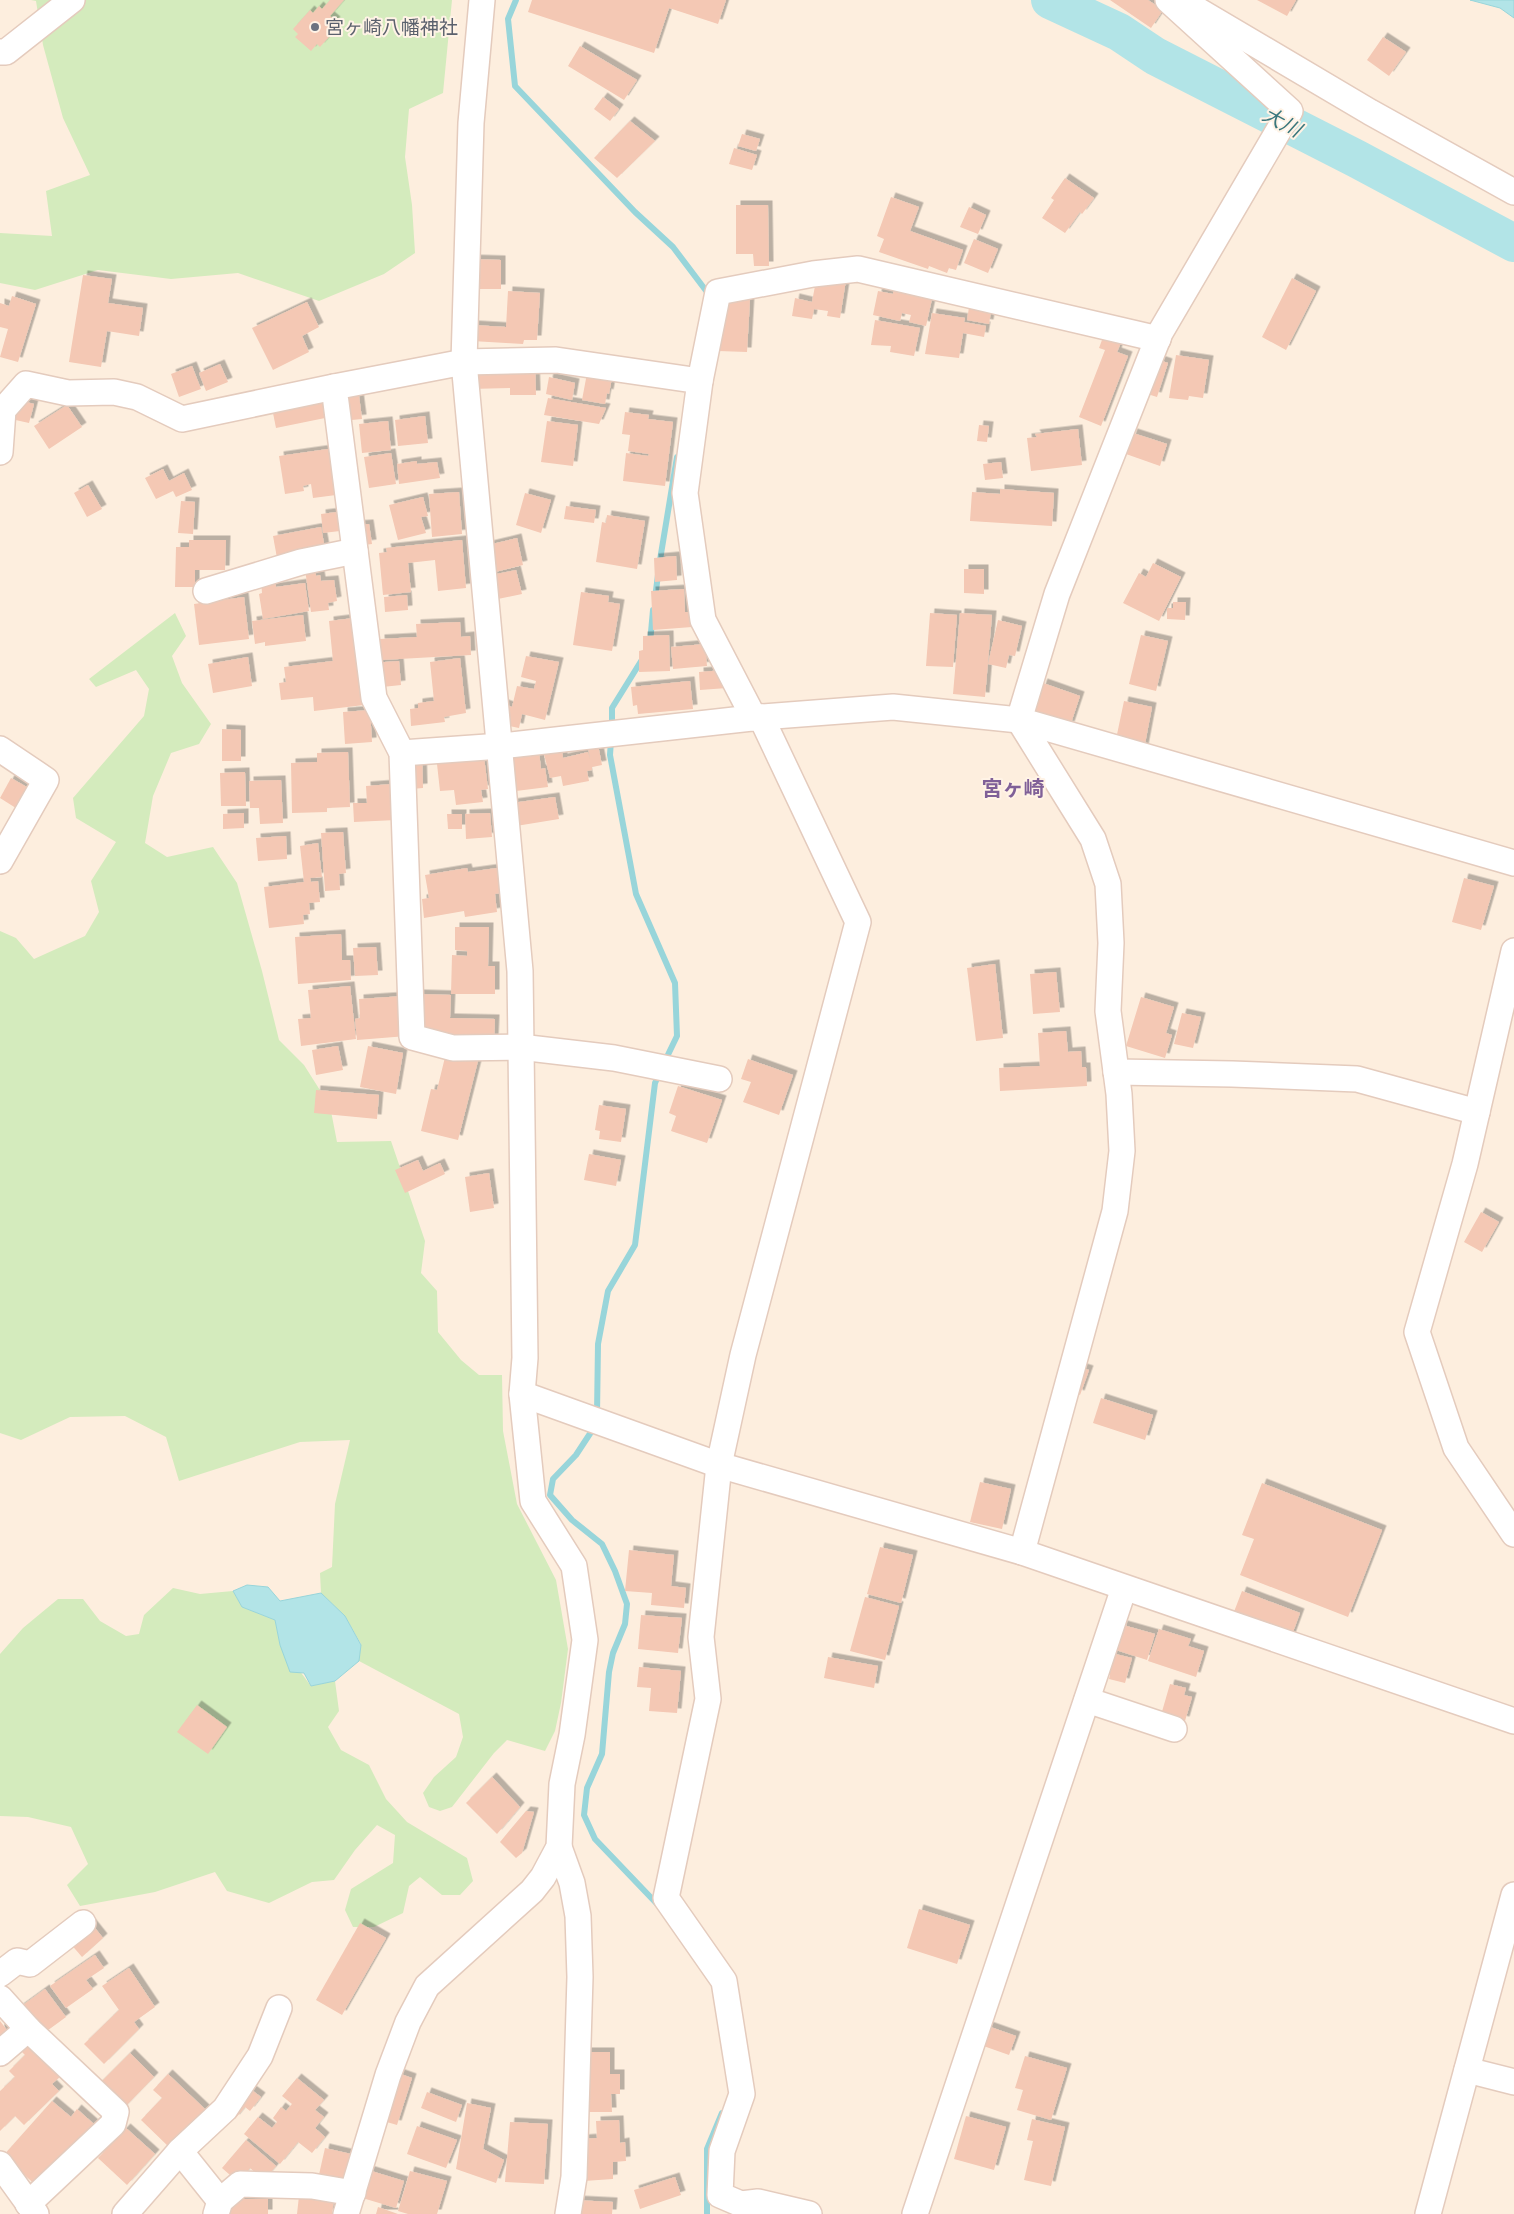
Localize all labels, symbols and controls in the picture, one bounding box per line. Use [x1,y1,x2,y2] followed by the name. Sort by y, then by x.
[325,15,458,39] place label: 宮ヶ崎八幡神社
[309,21,321,33] marker: 宮ヶ崎八幡神社
[1258,101,1308,144] water label: 大川
[982,775,1045,802] district label: 宮ヶ崎

